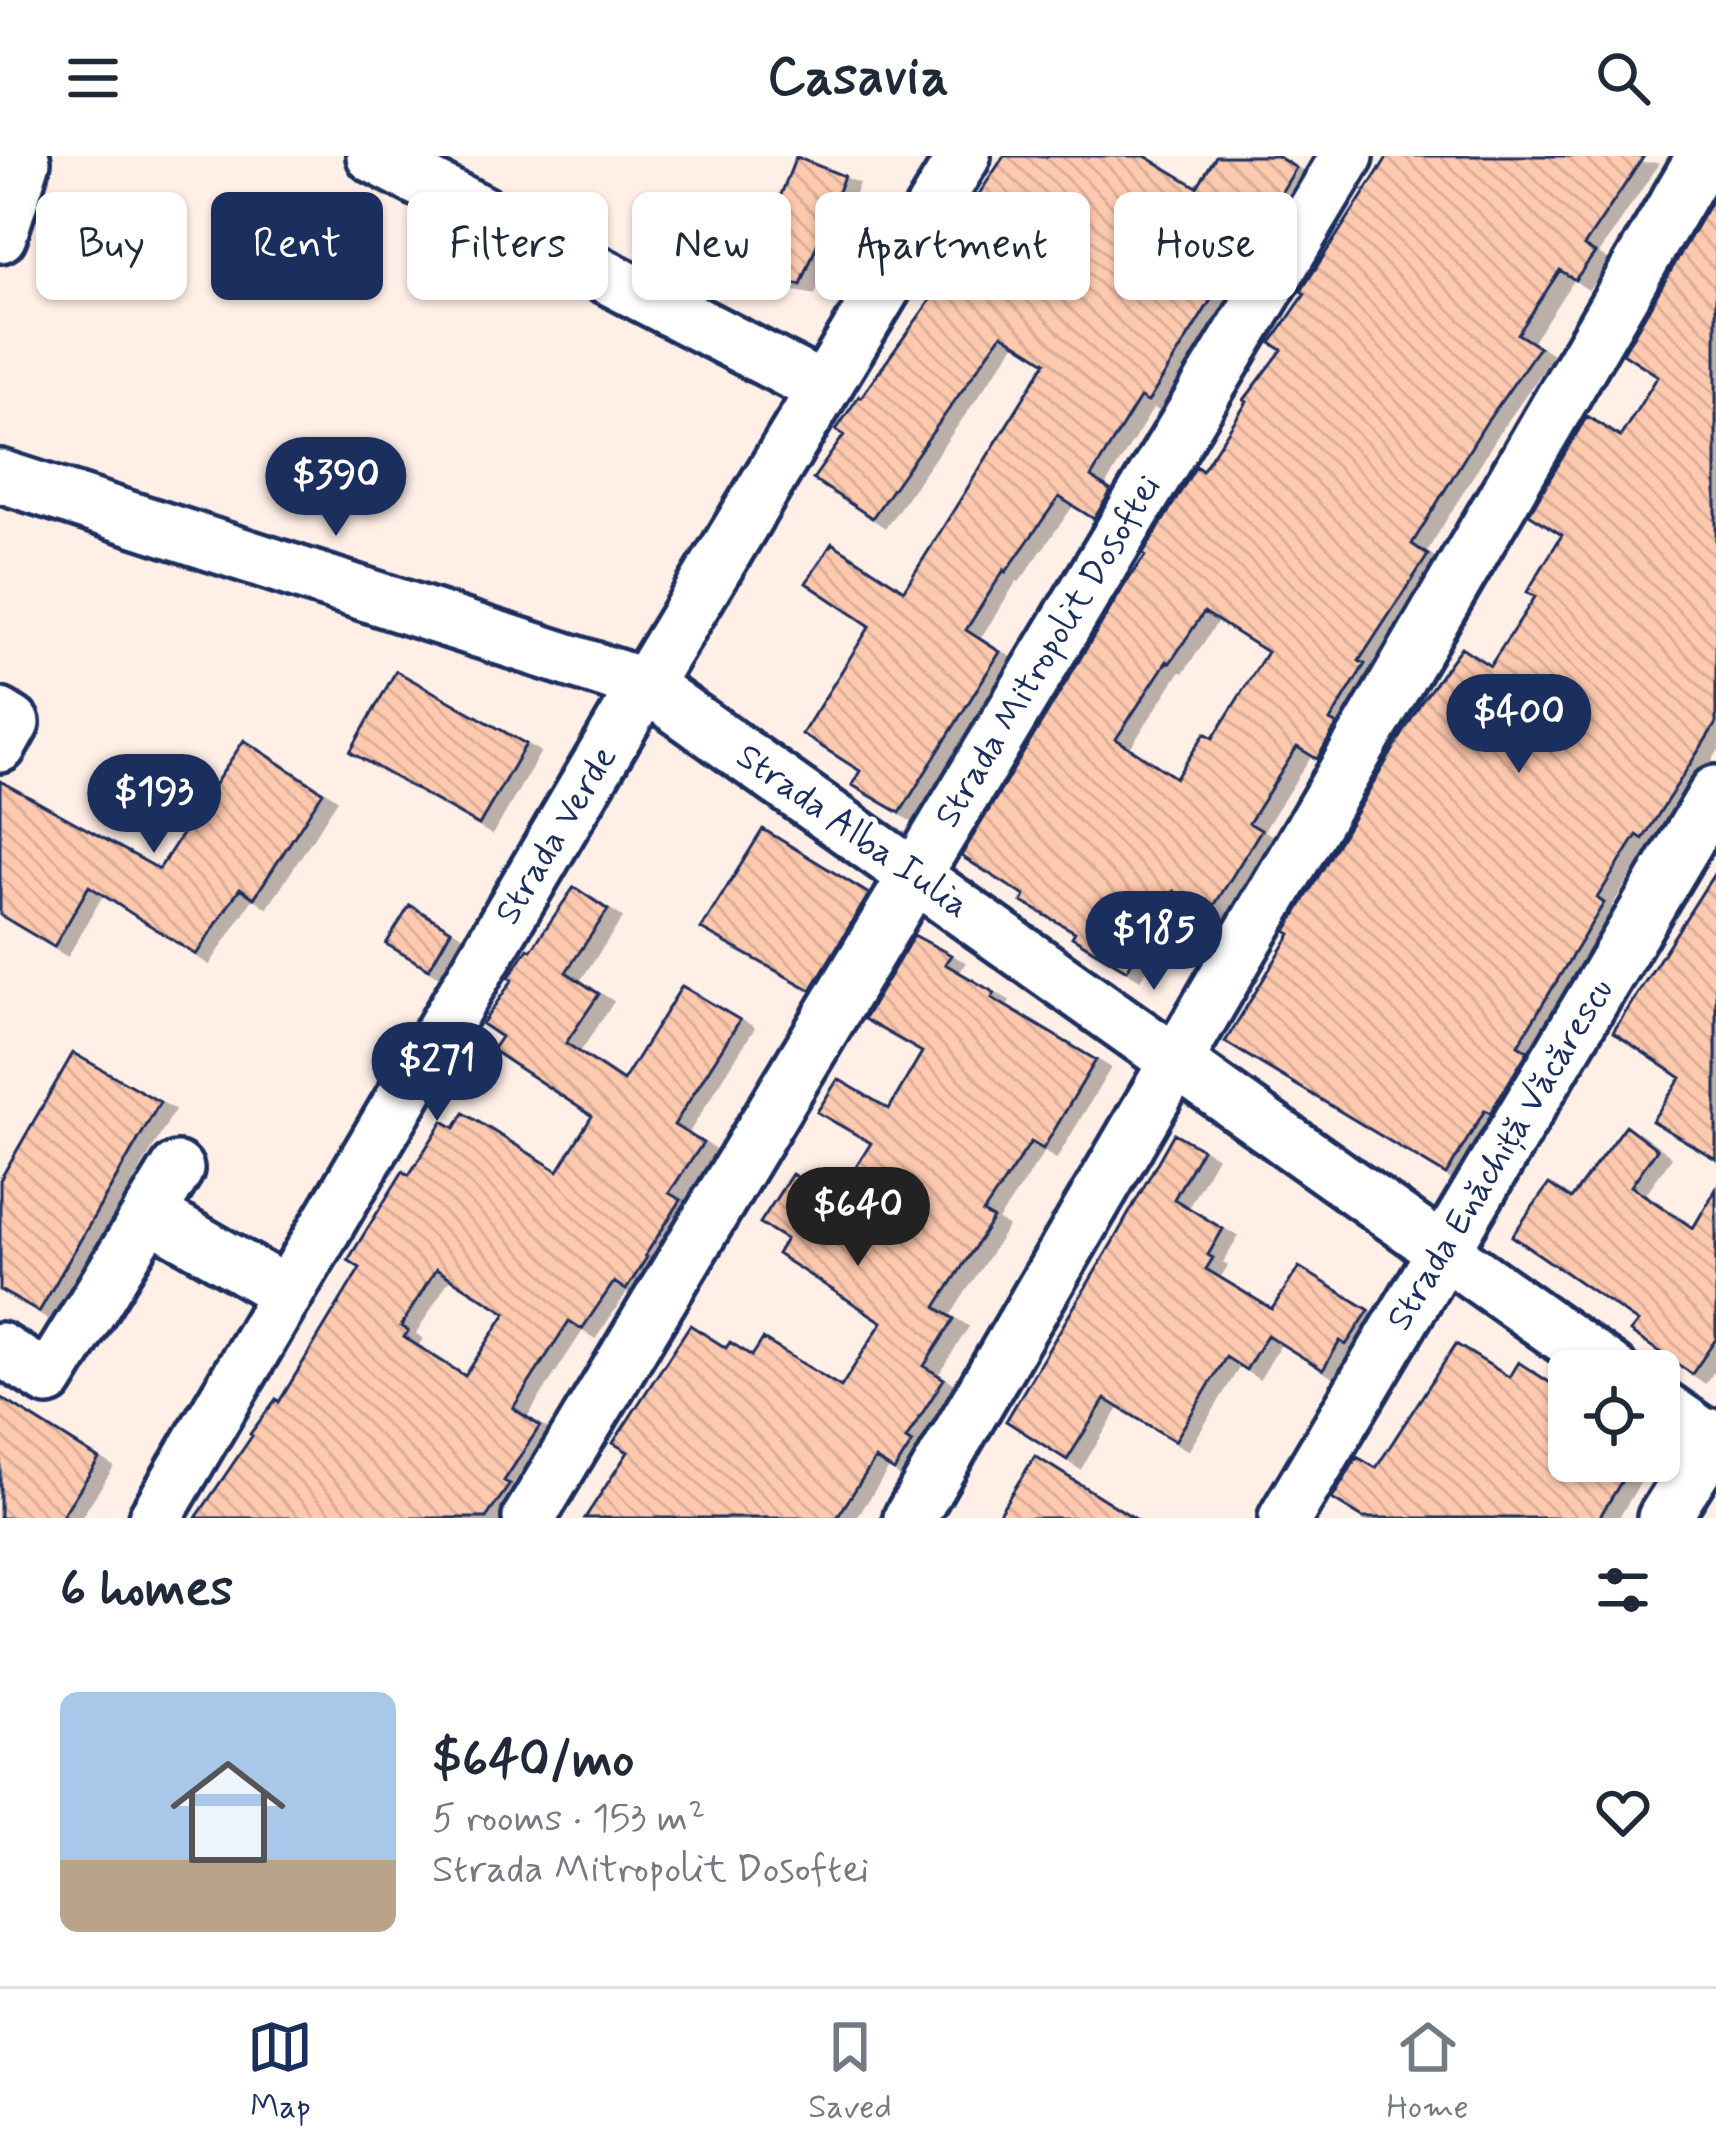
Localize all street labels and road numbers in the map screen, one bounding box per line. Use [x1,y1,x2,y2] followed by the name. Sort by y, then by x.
[925,467,1173,837] street label: Strada Mitropolit Dosoftei
[726,734,978,930] street label: Strada Alba Iulia
[485,738,629,934] street label: Strada Verde
[1377,970,1625,1340] street label: Strada Enăchiță Văcărescu

